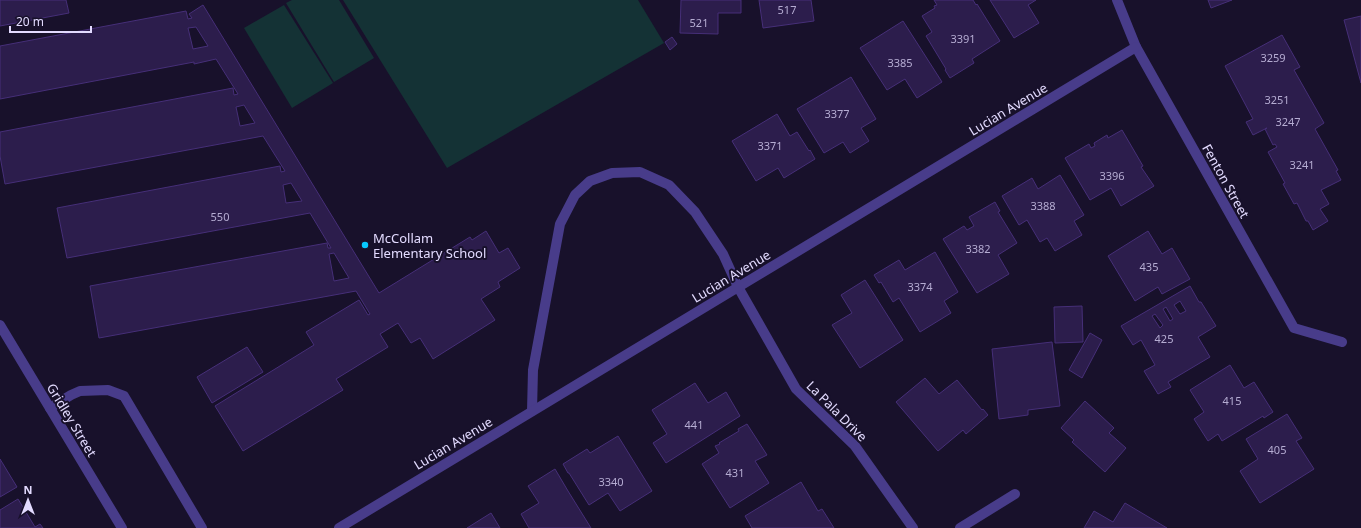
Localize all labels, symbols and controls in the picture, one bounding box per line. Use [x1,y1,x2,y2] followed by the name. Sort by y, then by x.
[778,2,796,17] house number: 517
[10,8,91,34] scale bar
[16,13,44,30] text: 20 m
[690,15,708,30] house number: 521
[950,31,976,46] house number: 3391
[1260,50,1286,65] house number: 3259
[887,55,913,70] house number: 3385
[965,78,1051,140] street label: Lucian Avenue
[1264,92,1290,107] house number: 3251
[824,106,850,121] house number: 3377
[1275,114,1301,129] house number: 3247
[757,138,783,153] house number: 3371
[1198,141,1254,222] street label: Fenton Street
[1289,157,1315,172] house number: 3241
[1099,168,1125,183] house number: 3396
[1030,198,1056,213] house number: 3388
[211,209,229,224] house number: 550
[373,229,486,262] place label: McCollam Elementary School
[360,240,370,250] marker: McCollam Elementary School
[965,241,991,256] house number: 3382
[688,245,774,307] street label: Lucian Avenue
[1140,259,1158,274] house number: 435
[907,279,933,294] house number: 3374
[1155,331,1173,346] house number: 425
[803,377,871,445] street label: La Pala Drive
[43,380,101,460] street label: Gridley Street
[1223,393,1241,408] house number: 415
[410,412,496,474] street label: Lucian Avenue
[685,417,703,432] house number: 441
[1268,442,1286,457] house number: 405
[726,465,744,480] house number: 431
[598,474,624,489] house number: 3340
[8,480,48,520] north arrow
[24,482,32,497] text: N

